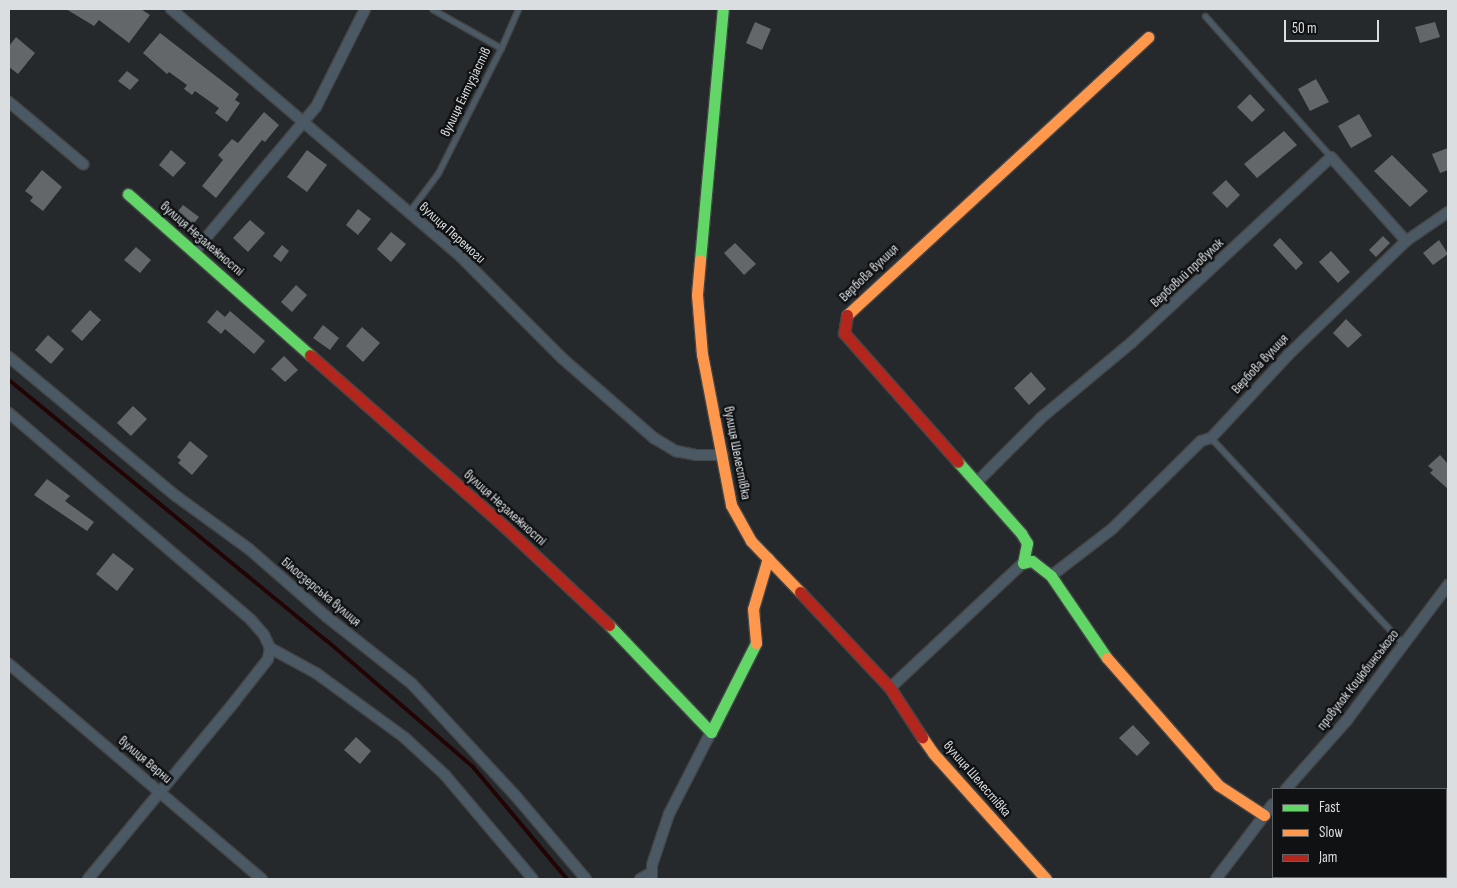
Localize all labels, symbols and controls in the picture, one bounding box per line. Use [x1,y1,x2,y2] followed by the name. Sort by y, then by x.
[1287,10,1382,42] scale bar
[1292,19,1317,38] text: 50 m
[437,45,495,139] street label: вулиця Ентузіастів
[157,198,247,280] street label: вулиця Незалежності
[415,199,489,267] street label: вулиця Перемоги
[1147,235,1227,311] street label: Вербовий провулок
[836,241,902,305] street label: Вербова вулиця
[1228,330,1292,398] street label: Вербова вулиця
[720,405,754,501] street label: вулиця Шелестівка
[460,466,550,550] street label: вулиця Незалежності
[278,554,364,630] street label: Білоозерська вулиця
[1313,626,1403,734] street label: провулок Коцюбинського
[115,733,175,787] street label: вулиця Верни
[940,738,1014,820] street label: вулиця Шелестівка
[1272,788,1447,878] legend
[1319,798,1340,817] text: Fast
[1319,823,1343,842] text: Slow
[1319,848,1337,867] text: Jam

